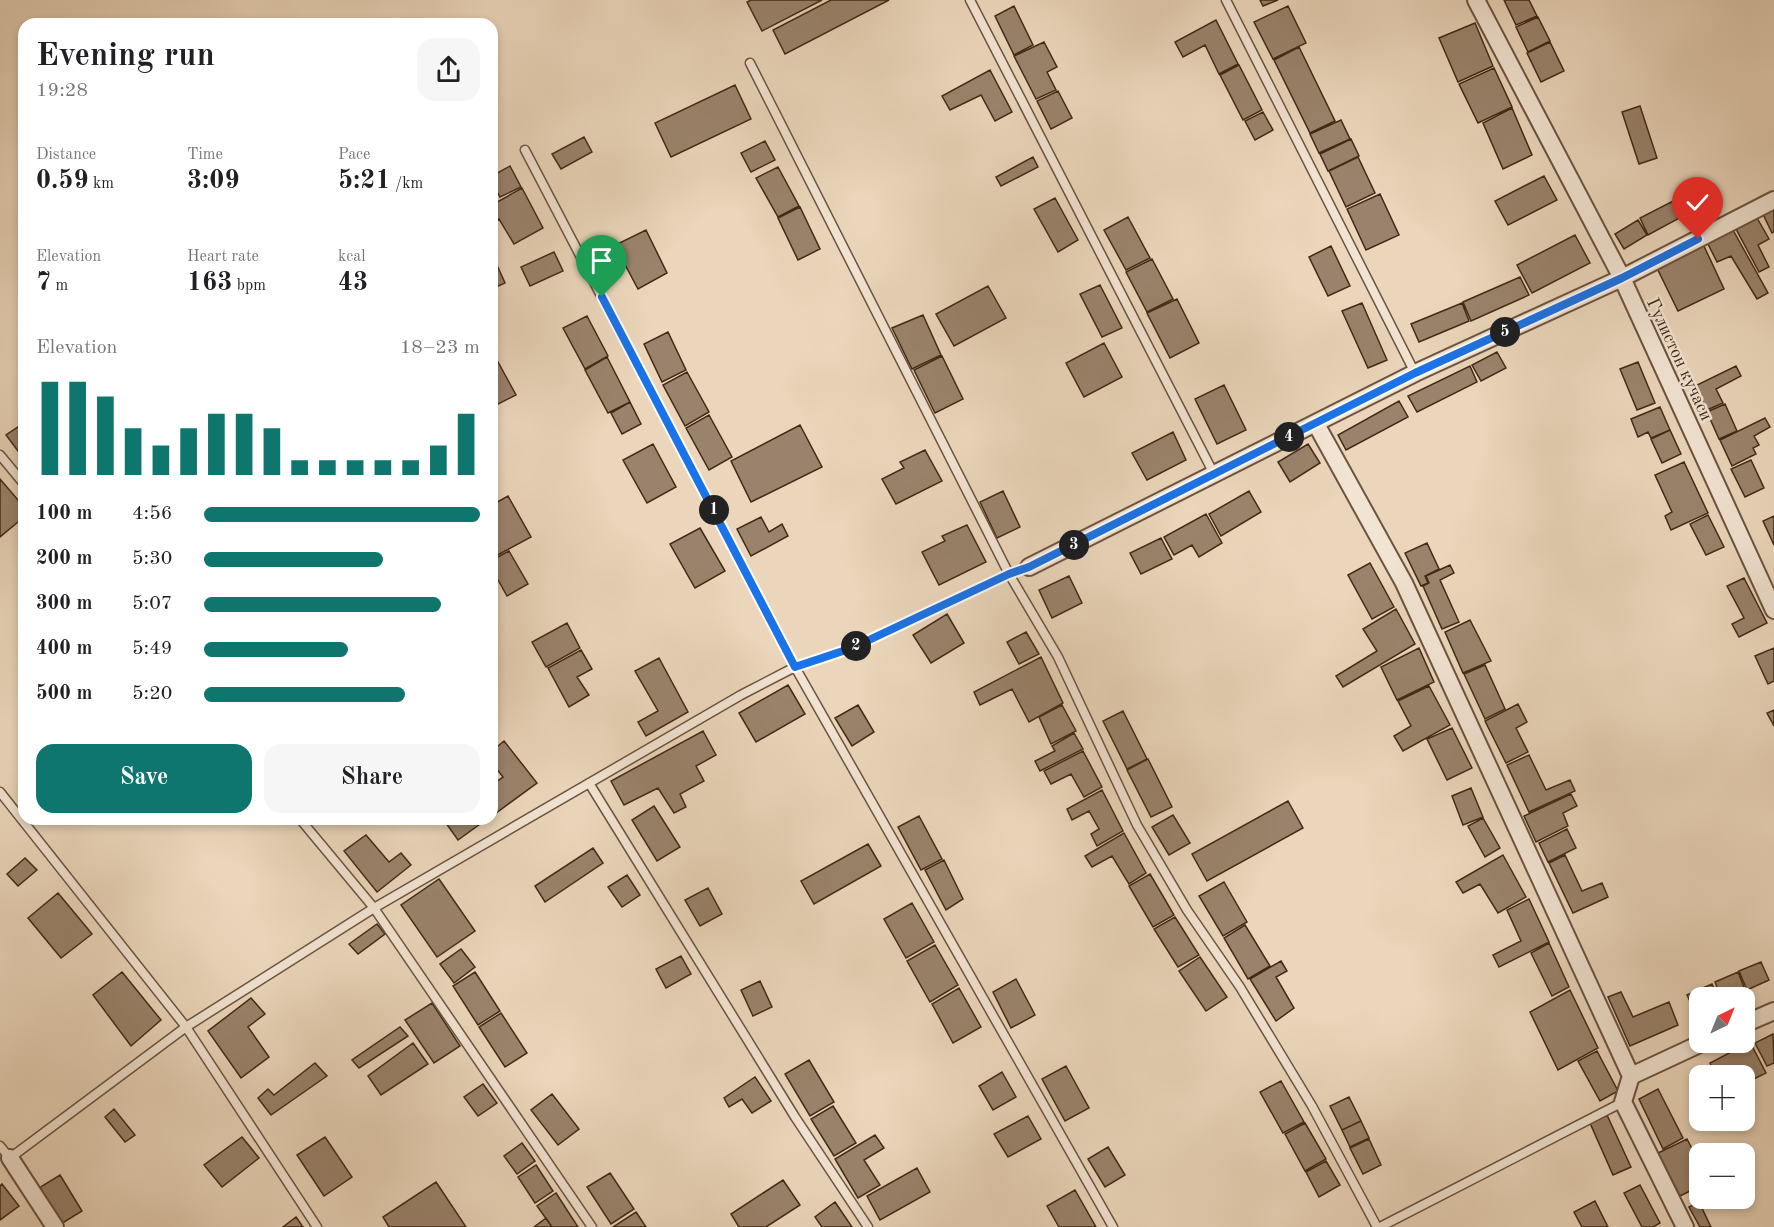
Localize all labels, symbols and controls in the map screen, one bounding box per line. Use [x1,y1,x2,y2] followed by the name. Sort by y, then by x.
[417,38,480,101] button: share
[36,40,215,73] text: Evening run
[36,81,88,101] text: 19:28
[36,147,96,163] text: Distance
[187,147,223,163] text: Time
[338,147,370,163] text: Pace
[36,168,89,194] text: 0.59
[187,168,240,194] text: 3:09
[338,168,391,194] text: 5:21
[89,176,114,192] text: km
[391,176,423,192] text: /km
[1672,177,1723,239] pin
[1681,186,1714,219] icon: check
[576,235,627,297] pin
[585,244,618,277] icon: arrive
[36,249,101,265] text: Elevation
[187,249,259,265] text: Heart rate
[338,249,366,265] text: kcal
[36,270,51,296] text: 7
[187,270,232,296] text: 163
[338,270,368,296] text: 43
[51,278,68,294] text: m
[232,278,266,294] text: bpm
[1643,295,1715,424] street label: Гулистон кучаси
[1490,317,1520,347] pin: 5
[1500,324,1510,340] text: 5
[36,338,117,358] text: Elevation
[400,338,480,358] text: 18–23 m
[1274,422,1304,452] pin: 4
[1284,429,1294,445] text: 4
[699,495,729,525] pin: 1
[709,502,719,518] text: 1
[36,504,92,524] text: 100 m
[132,504,172,524] text: 4:56
[1059,530,1089,560] pin: 3
[1069,537,1079,553] text: 3
[36,549,92,569] text: 200 m
[132,549,172,569] text: 5:30
[36,594,92,614] text: 300 m
[132,594,172,614] text: 5:07
[841,631,871,661] pin: 2
[851,638,861,654] text: 2
[36,639,92,659] text: 400 m
[132,639,172,659] text: 5:49
[36,684,92,704] text: 500 m
[132,684,172,704] text: 5:20
[36,744,252,813] button: Save
[264,744,480,813] button: Share
[1689,987,1755,1053] north arrow
[1689,987,1755,1209] map controls
[1689,1065,1755,1131] button: +
[1689,1143,1755,1209] button: −

